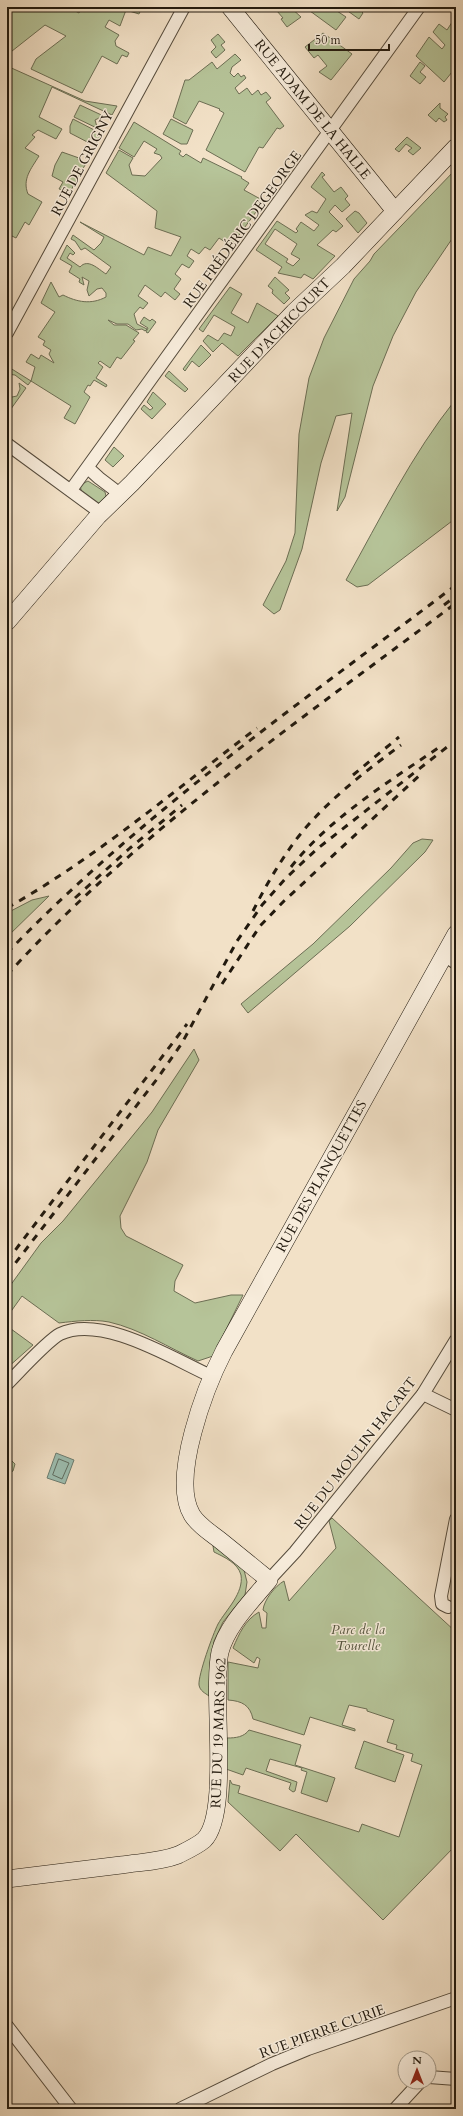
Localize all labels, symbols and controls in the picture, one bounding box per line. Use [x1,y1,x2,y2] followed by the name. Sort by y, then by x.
[309,26,389,52] scale bar
[315,32,342,48] text: 50 m
[250,35,375,184] street label: RUE ADAM DE LA HALLE
[47,107,118,219] street label: RUE DE GRIGNY
[179,147,306,312] street label: RUE FRÉDÉRIC DEGEORGE
[224,274,335,387] street label: RUE D'ACHICOURT
[272,1097,371,1256] street label: RUE DES PLANQUETTES
[290,1373,421,1533] street label: RUE DU MOULIN HACART
[331,1620,385,1655] park label: Parc de la Tourelle
[206,1657,231,1809] street label: RUE DU 19 MARS 1962
[257,2000,388,2063] street label: RUE PIERRE CURIE
[397,2050,437,2090] north arrow
[412,2053,422,2068] text: N

